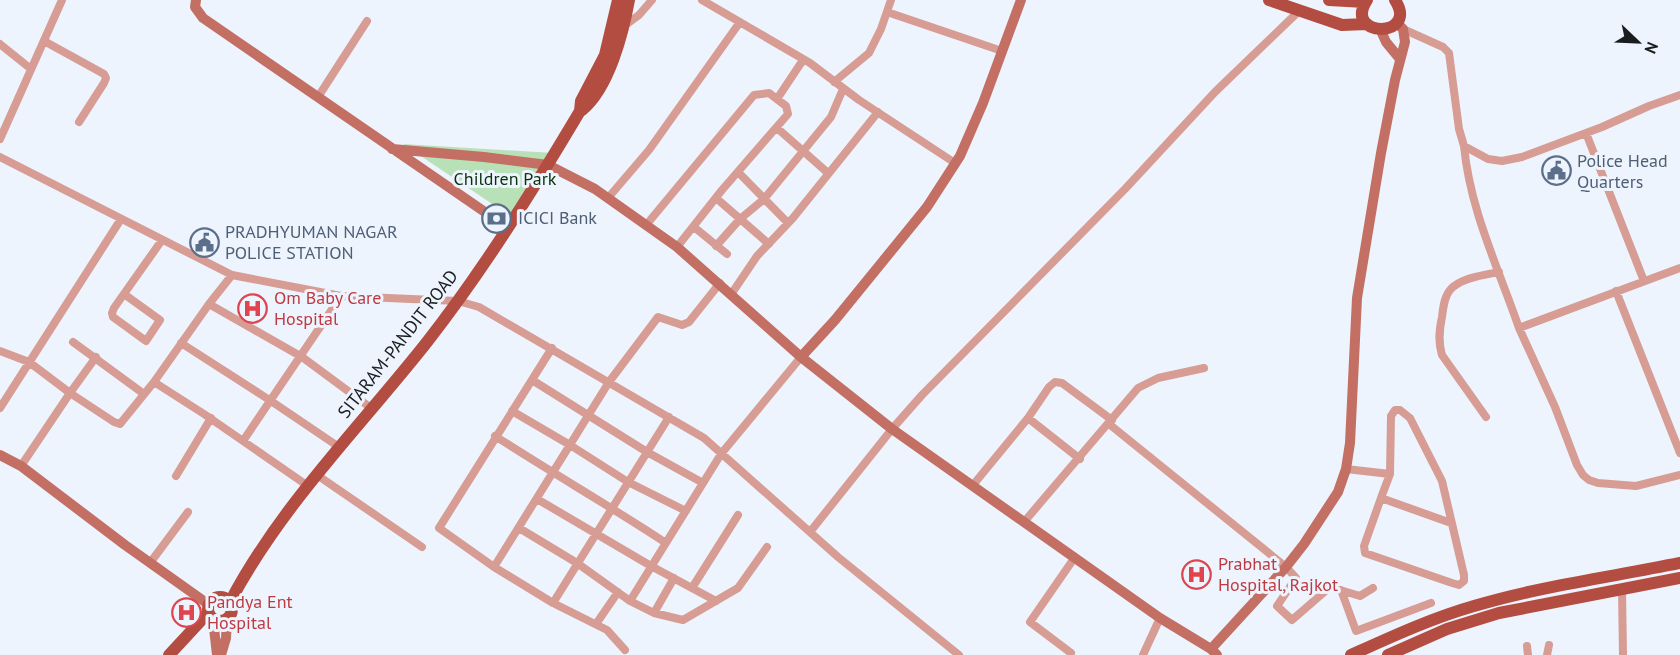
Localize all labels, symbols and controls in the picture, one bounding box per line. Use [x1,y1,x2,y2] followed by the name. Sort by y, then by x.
[1608,12,1668,72] north arrow
[1641,39,1663,57] text: N
[1577,149,1668,193] place label: Police Head Quarters
[1540,155,1572,187] public building icon: Police Head Quarters
[454,167,557,190] park label: Children Park
[481,202,513,234] bank icon: ICICI Bank
[518,206,597,229] place label: ICICI Bank
[225,220,398,264] place label: PRADHYUMAN NAGAR POLICE STATION
[188,226,220,258] public building icon: PRADHYUMAN NAGAR POLICE STATION
[332,265,463,423] street label: SITARAM-PANDIT ROAD
[274,286,381,330] place label: Om Baby Care Hospital
[237,292,269,324] hospital icon: Om Baby Care Hospital
[1218,552,1338,596] place label: Prabhat Hospital, Rajkot
[1181,558,1213,590] hospital icon: Prabhat Hospital, Rajkot
[207,590,293,634] place label: Pandya Ent Hospital
[170,596,202,628] hospital icon: Pandya Ent Hospital

